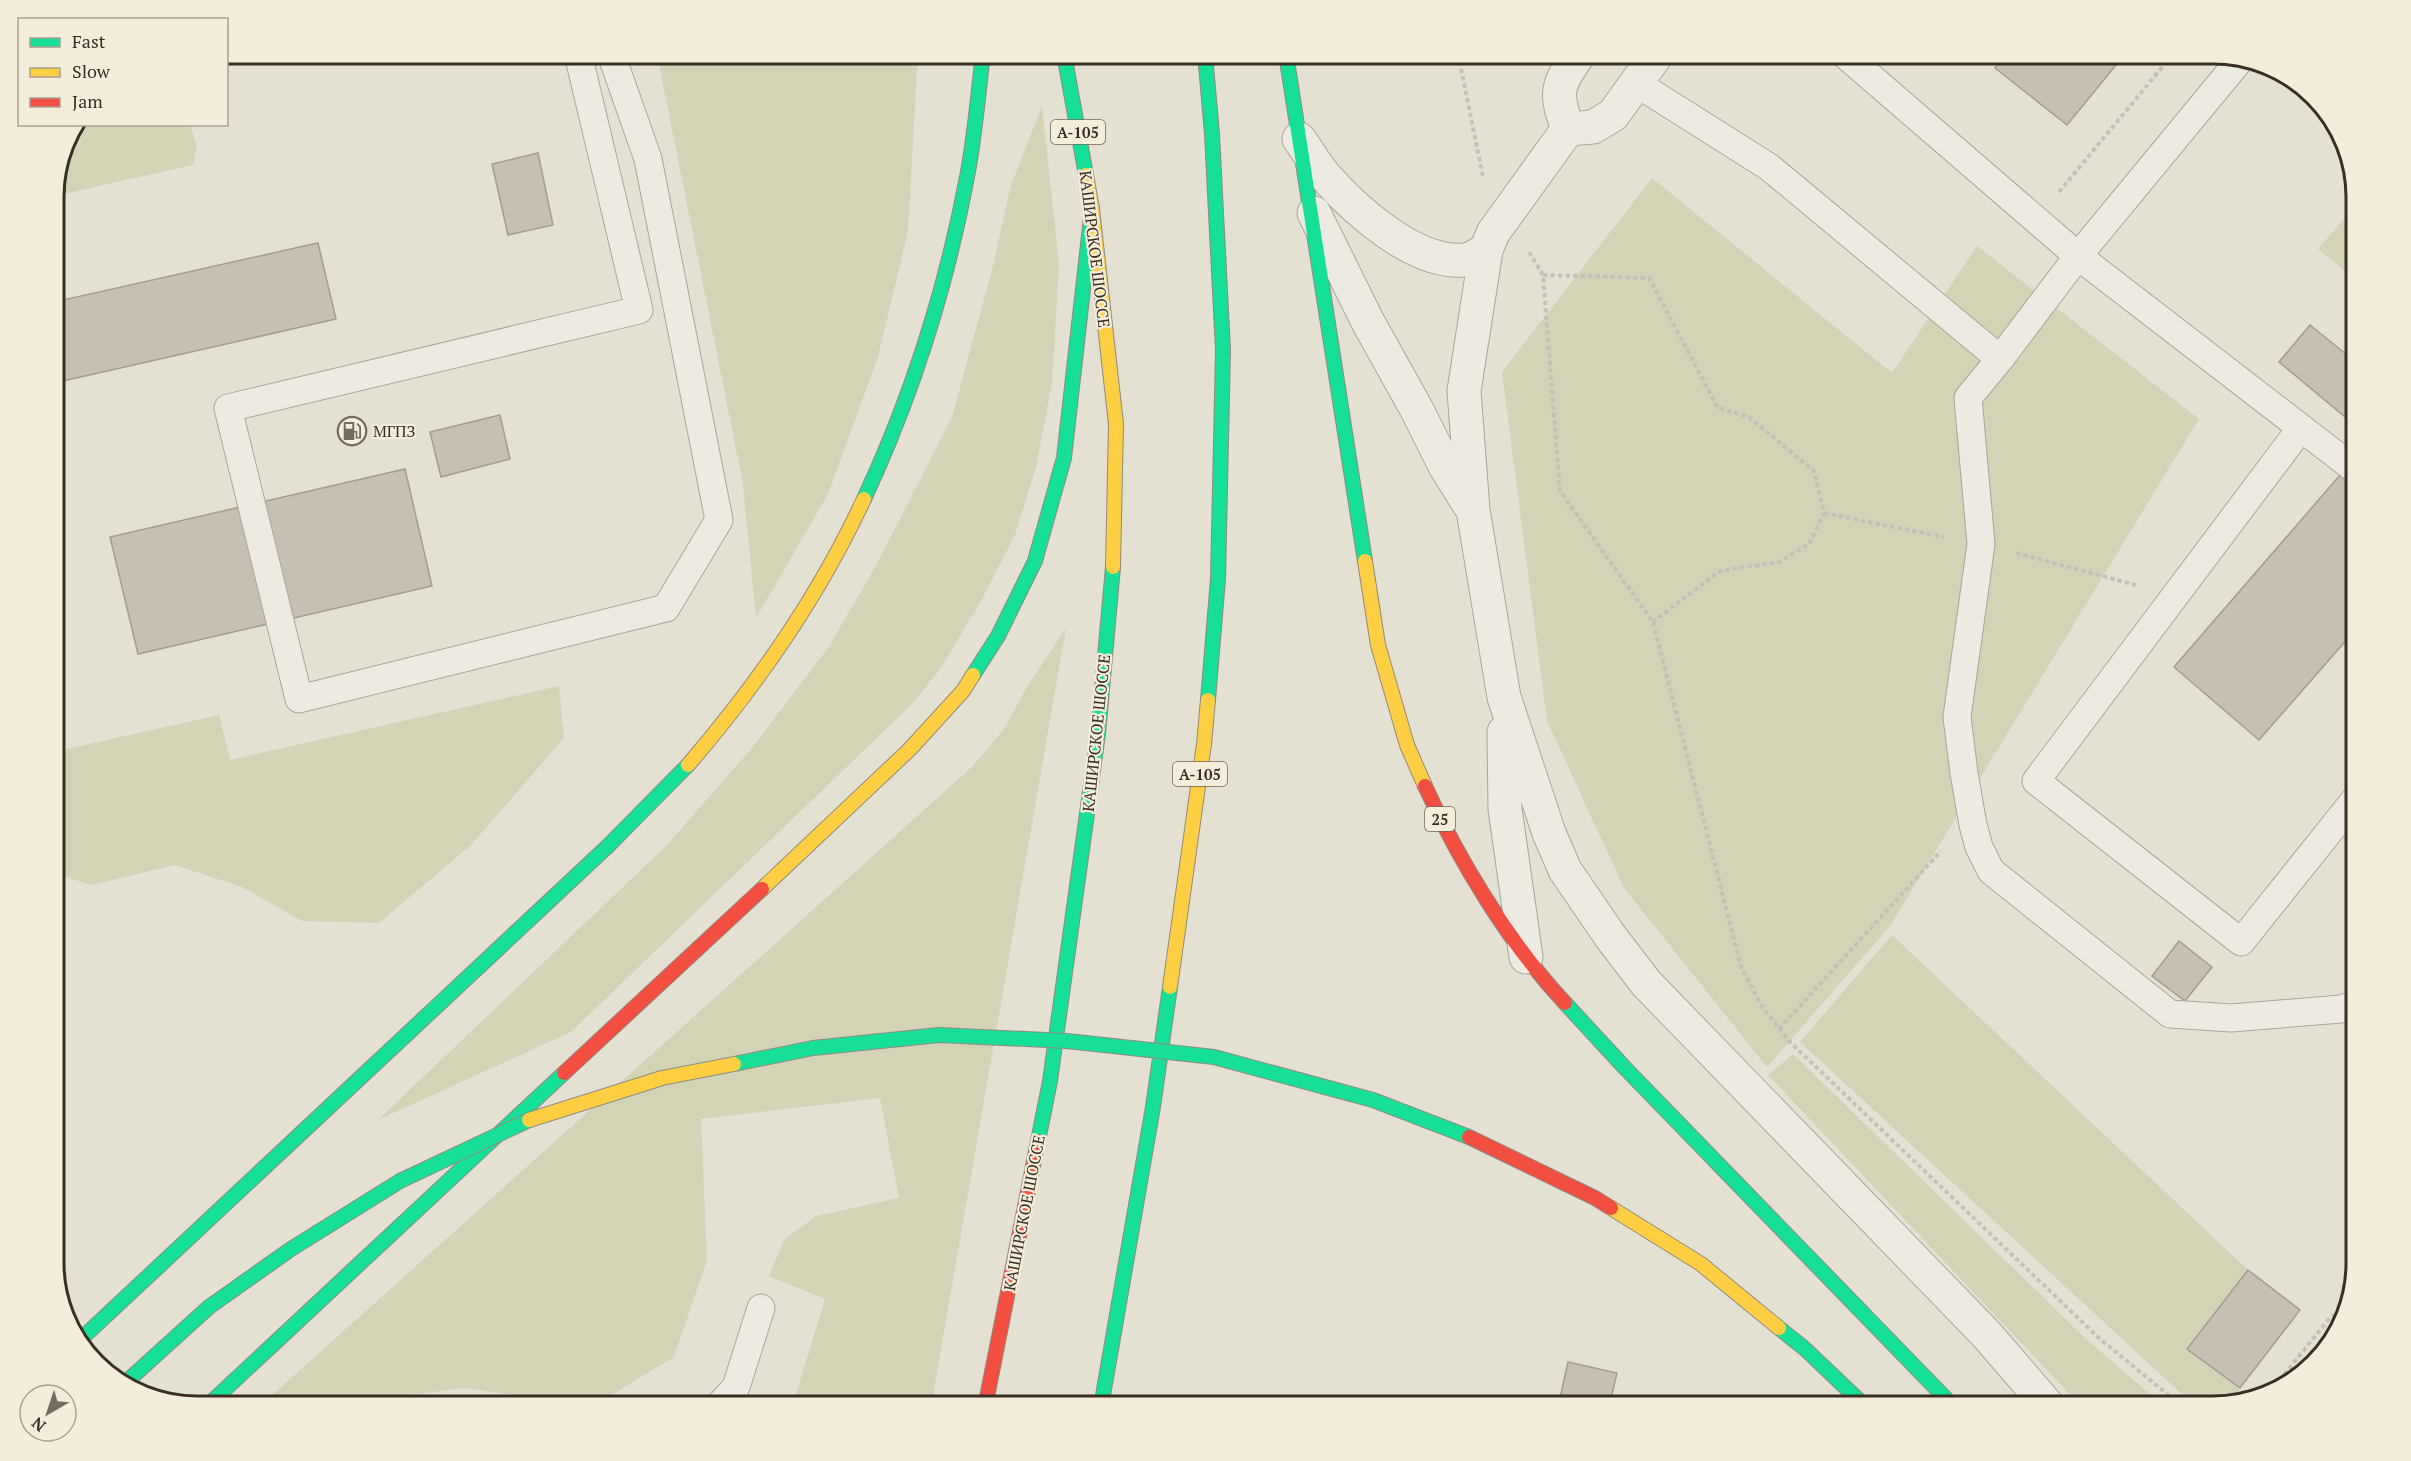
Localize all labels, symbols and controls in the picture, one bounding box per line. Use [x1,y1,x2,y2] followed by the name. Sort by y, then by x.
[18,18,228,126] legend
[72,29,106,53] text: Fast
[72,59,111,83] text: Slow
[72,89,103,113] text: Jam
[1051,120,1105,144] road number: А-105
[1074,169,1116,329] street label: КАШИРСКОЕ ШОССЕ
[336,415,368,447] fuel station icon: МГПЗ
[373,420,415,442] place label: МГПЗ
[1077,653,1115,813] street label: КАШИРСКОЕ ШОССЕ
[1173,762,1227,786] road number: А-105
[1425,807,1455,831] road number: 25
[998,1133,1050,1293] street label: КАШИРСКОЕ ШОССЕ
[18,1383,78,1443] north arrow
[27,1412,50,1437] text: N

